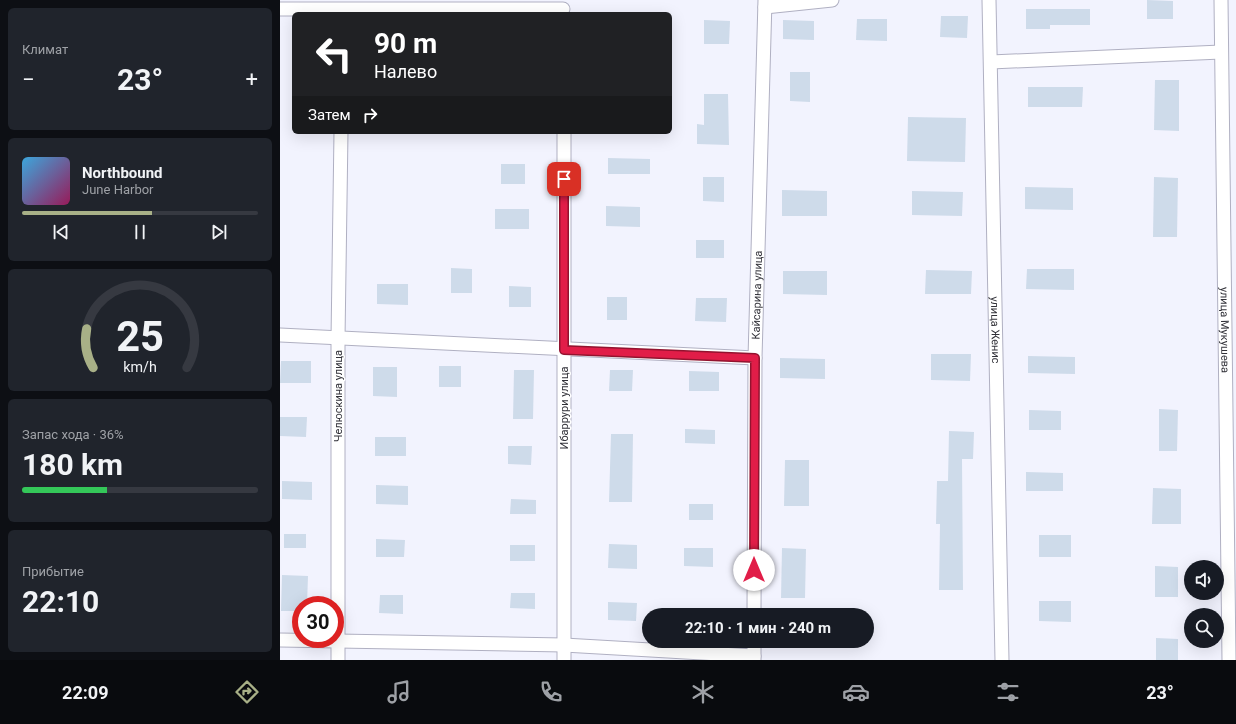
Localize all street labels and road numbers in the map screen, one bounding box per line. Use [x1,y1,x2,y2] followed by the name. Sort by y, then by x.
[750,250,765,340] street label: Кайсарина улица
[1217,287,1232,373] street label: улица Мукушева
[988,296,1002,364] street label: улица Женис
[332,350,345,442] street label: Челюскина улица
[558,367,571,449] street label: Ибаррури улица

